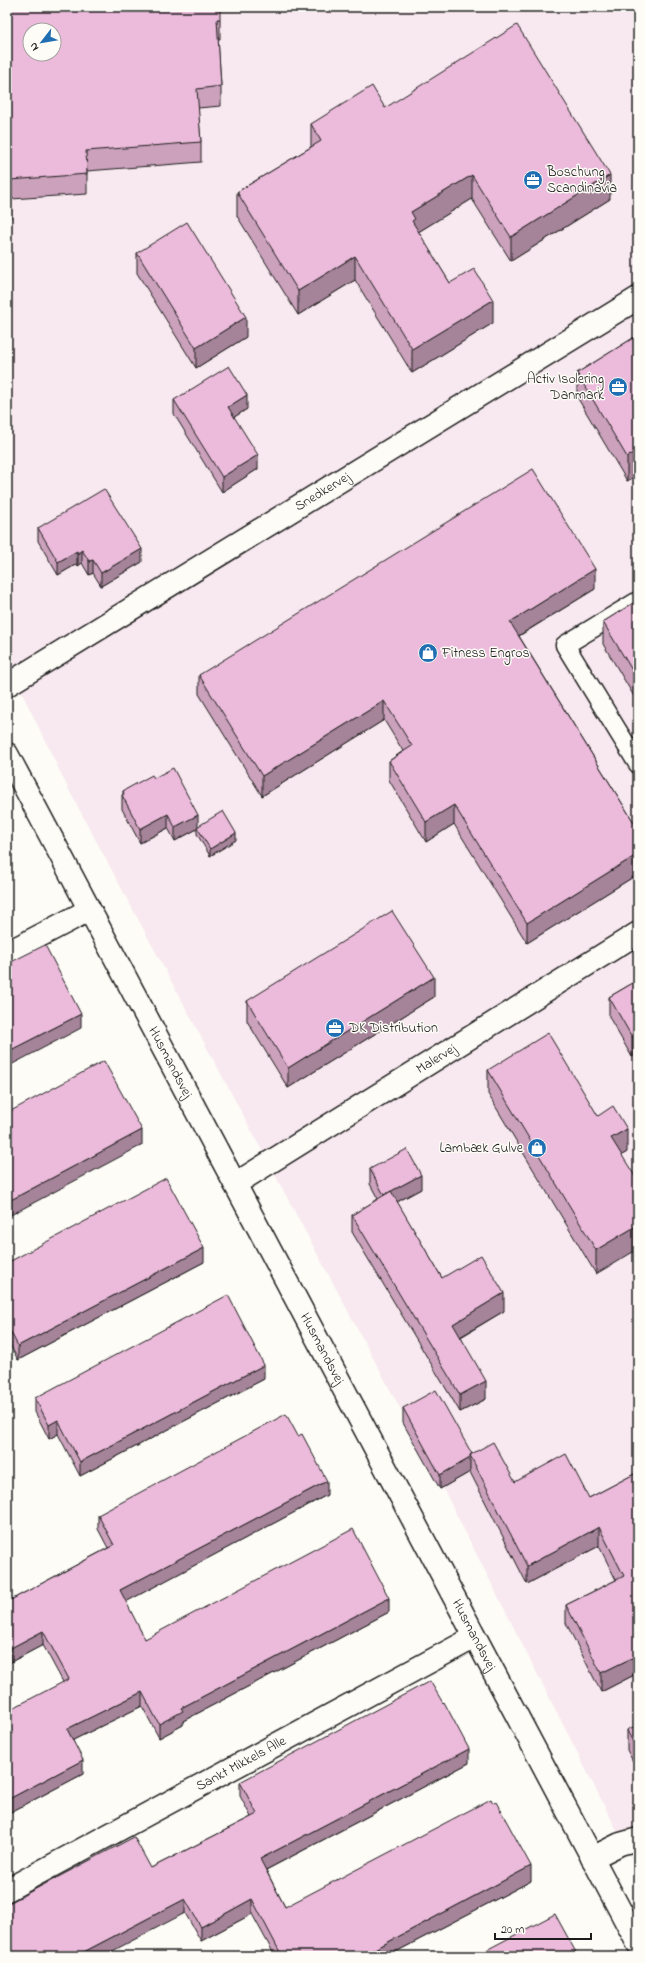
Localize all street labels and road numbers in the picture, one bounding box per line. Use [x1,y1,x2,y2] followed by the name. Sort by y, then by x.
[291,466,355,517] street label: Snedkervej
[143,1023,199,1103] street label: Husmandsvej
[412,1038,461,1079] street label: Malervej
[295,1309,351,1389] street label: Husmandsvej
[446,1595,502,1675] street label: Husmandsvej
[192,1730,291,1797] street label: Sankt Mikkels Alle

